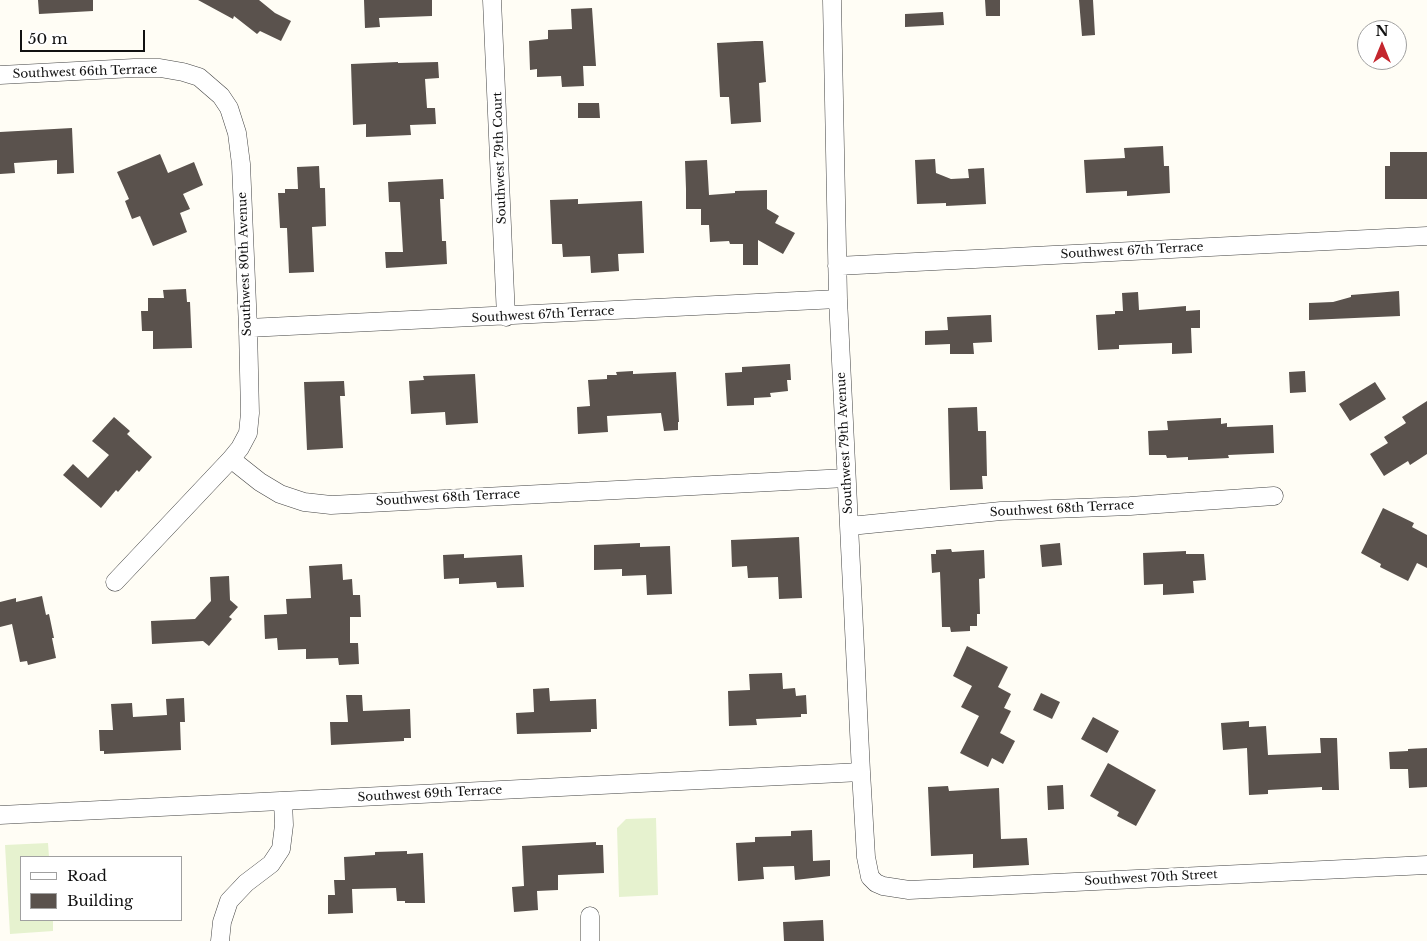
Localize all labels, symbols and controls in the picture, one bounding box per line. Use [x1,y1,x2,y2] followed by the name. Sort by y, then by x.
[22,20,148,52] scale bar
[1357,20,1407,70] north arrow
[1375,22,1389,40] text: N
[28,29,68,48] text: 50 m
[12,62,158,82] street label: Southwest 66th Terrace
[490,92,510,224] street label: Southwest 79th Court
[235,192,255,336] street label: Southwest 80th Avenue
[1060,240,1204,262] street label: Southwest 67th Terrace
[471,304,615,326] street label: Southwest 67th Terrace
[834,372,856,514] street label: Southwest 79th Avenue
[376,487,520,509] street label: Southwest 68th Terrace
[990,498,1134,520] street label: Southwest 68th Terrace
[357,783,503,805] street label: Southwest 69th Terrace
[20,856,182,921] legend
[67,866,107,885] text: Road
[1084,867,1218,889] street label: Southwest 70th Street
[67,891,133,910] text: Building

